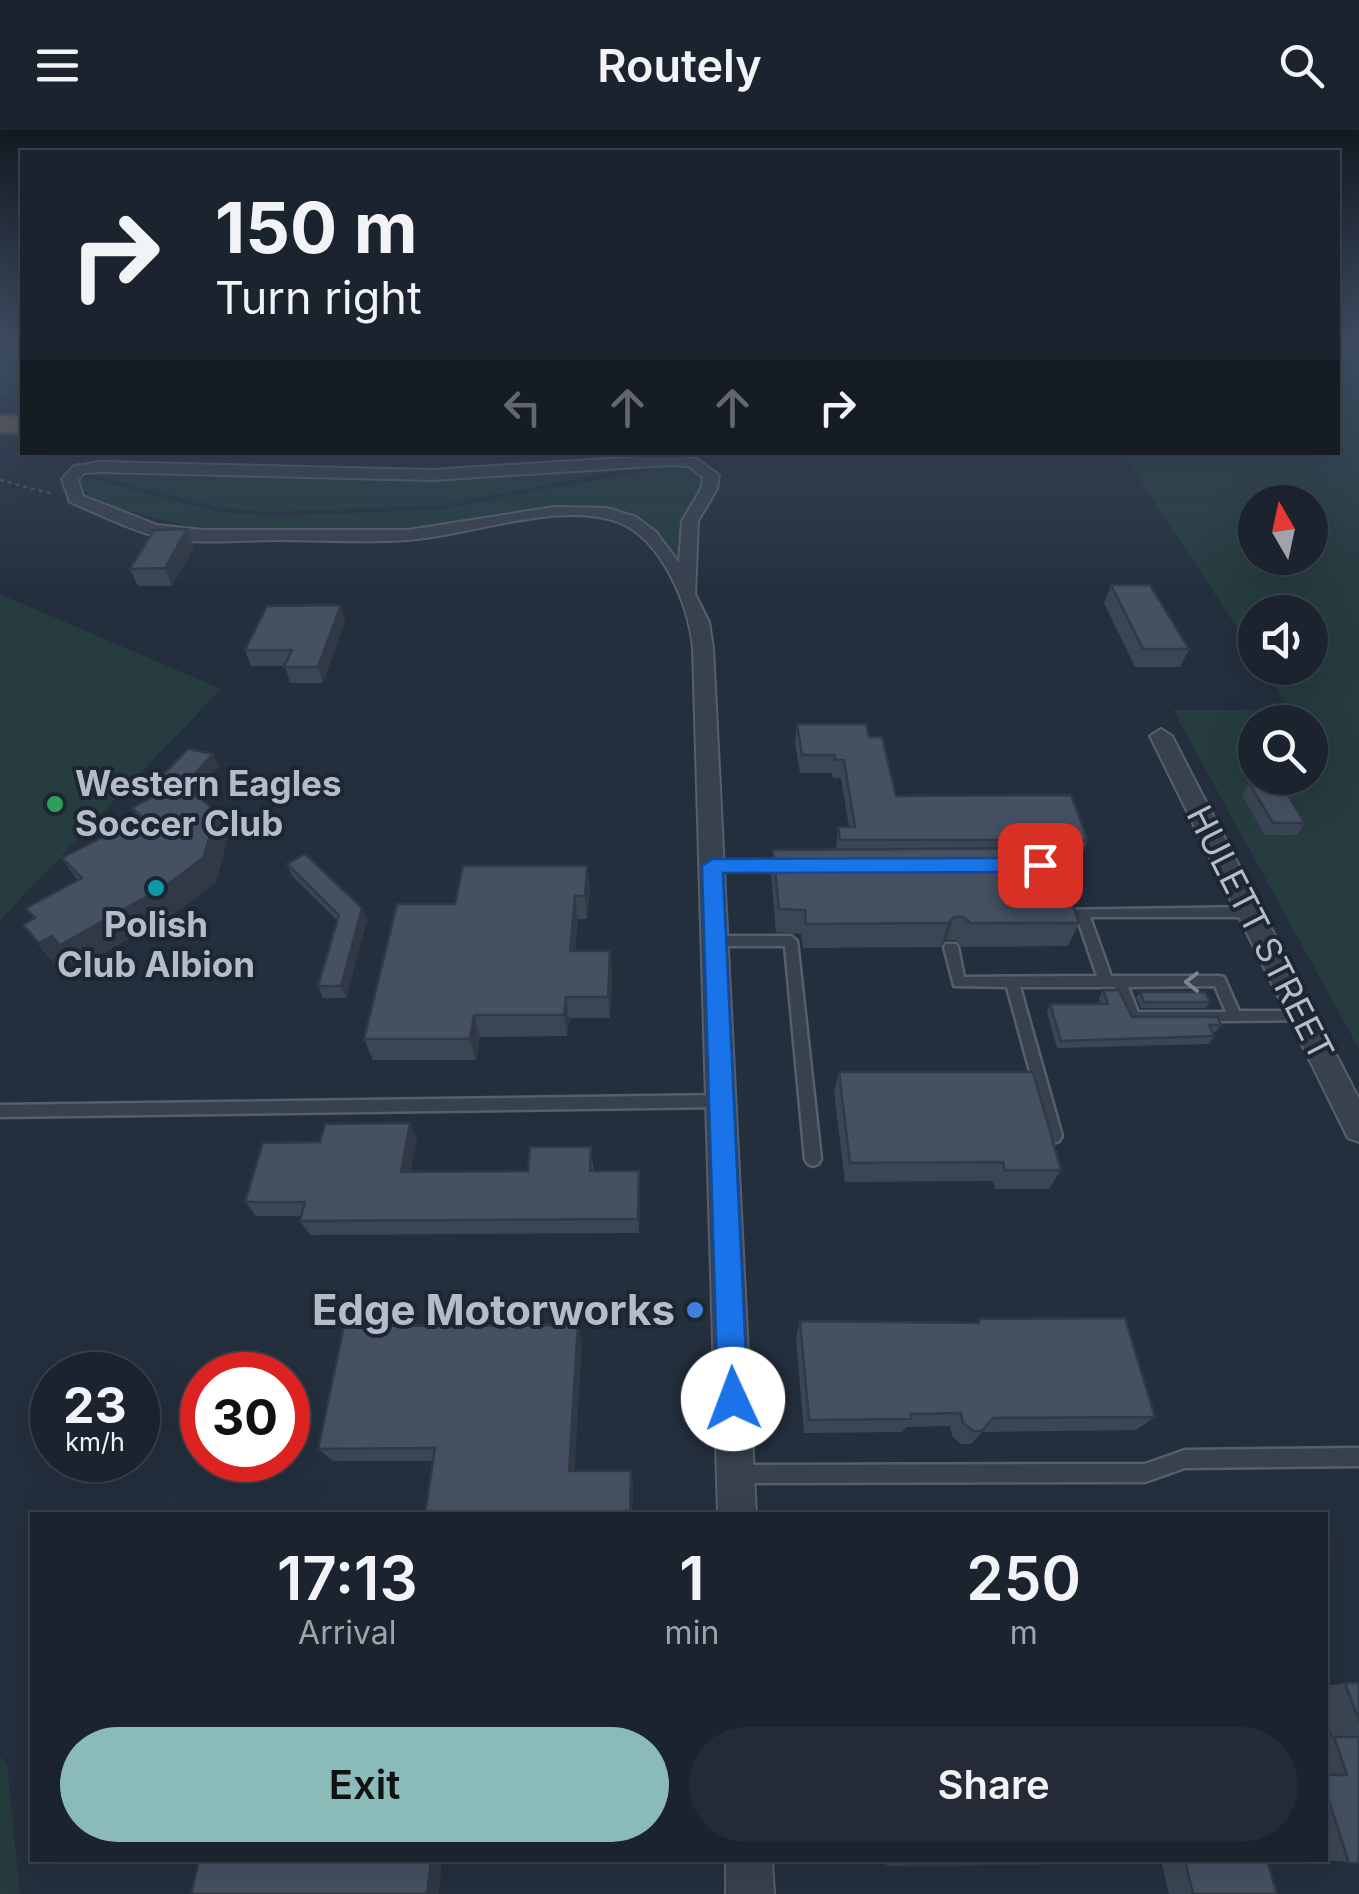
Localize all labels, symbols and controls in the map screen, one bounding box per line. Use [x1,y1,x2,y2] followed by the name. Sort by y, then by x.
[30,38,85,93] icon: menu
[597,38,762,93] text: Routely
[1274,38,1329,93] icon: search
[215,185,418,270] text: 150 m
[50,190,180,320] icon: right
[215,270,422,325] text: Turn right
[495,380,550,435] icon: left
[600,380,655,435] icon: ahead
[705,380,760,435] icon: ahead
[810,380,865,435] icon: right
[1238,485,1328,575] north arrow
[1238,485,1328,795] map controls
[1238,595,1328,685] button: sound
[1238,705,1328,795] button: search
[75,762,342,844] place label: Western Eagles Soccer Club
[44,793,66,815] marker: Western Eagles Soccer Club
[1179,798,1343,1067] street label: HULETT STREET
[998,823,1083,908] pin
[1013,838,1068,893] icon: arrive
[145,877,167,899] marker: Polish Club Albion
[57,903,255,985] place label: Polish Club Albion
[1184,971,1200,992] one-way arrow
[312,1284,675,1335] place label: Edge Motorworks
[684,1299,706,1321] marker: Edge Motorworks
[681,1347,785,1451] position arrow
[180,1352,310,1482] speed limit sign: 30
[63,1375,127,1435] text: 23
[65,1427,125,1457] text: km/h
[277,1542,418,1614] text: 17:13
[679,1542,705,1614] text: 1
[966,1542,1081,1614] text: 250
[298,1613,397,1652] text: Arrival
[665,1613,719,1652] text: min
[1010,1613,1038,1652] text: m
[60,1727,669,1842] button: Exit
[689,1727,1298,1842] button: Share

